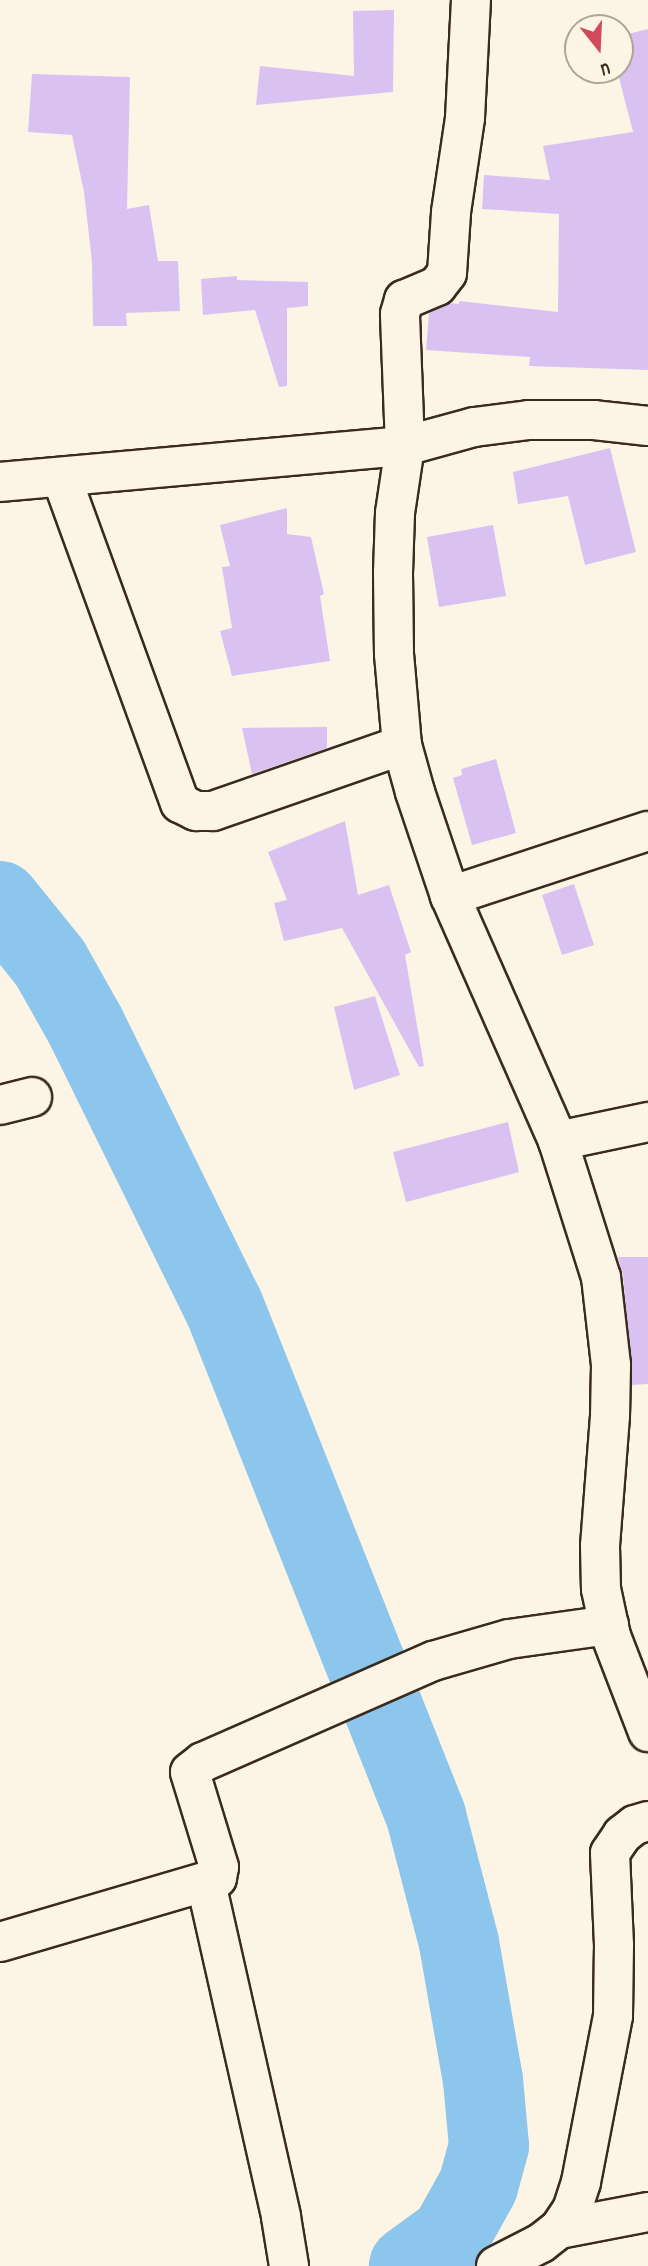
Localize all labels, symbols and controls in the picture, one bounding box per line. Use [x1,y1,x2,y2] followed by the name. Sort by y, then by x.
[564,14,634,84] north arrow
[597,53,614,82] text: U

